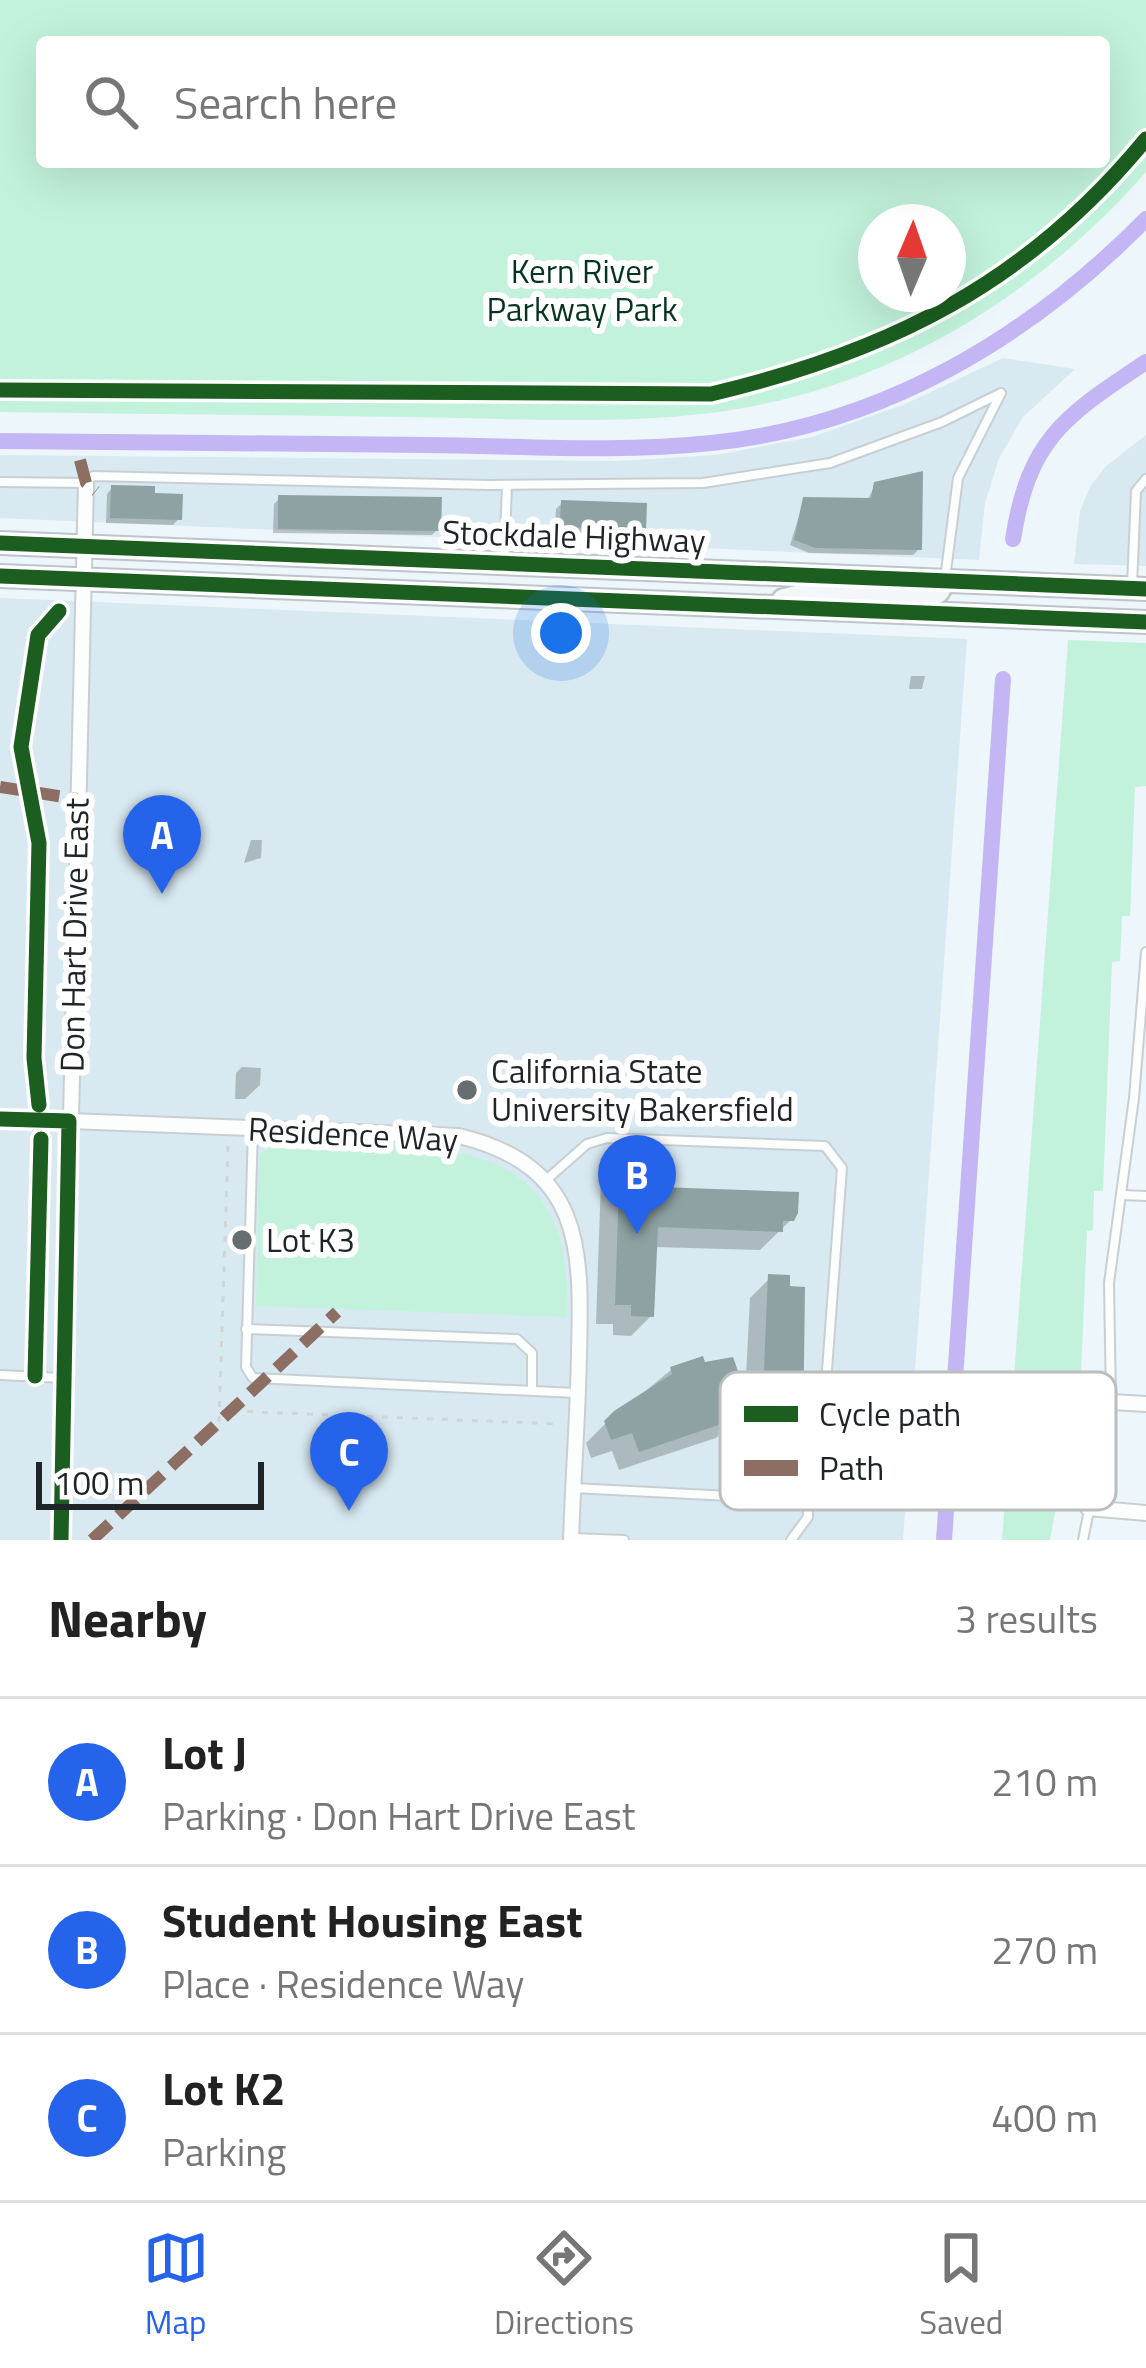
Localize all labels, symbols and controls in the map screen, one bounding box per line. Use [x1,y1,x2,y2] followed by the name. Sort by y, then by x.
[36,36,1110,168] search box
[174,68,397,136] text: Search here
[78,69,144,135] icon: search
[858,204,966,312] north arrow
[487,246,678,334] park label: Kern River Parkway Park
[442,506,706,566] street label: Stockdale Highway
[531,603,591,663] your location
[123,795,201,894] pin: A
[47,797,101,1072] street label: Don Hart Drive East
[491,1046,794,1134] place label: California State University Bakersfield
[454,1077,480,1103] marker: California State University Bakersfield
[247,1104,459,1164] street label: Residence Way
[598,1135,676,1234] pin: B
[266,1215,355,1265] place label: Lot K3
[229,1227,255,1253] marker: Lot K3
[720,1372,1116,1510] legend
[819,1389,961,1439] text: Cycle path
[310,1412,388,1511] pin: C
[819,1443,884,1493] text: Path
[36,1456,264,1509] scale bar
[54,1458,144,1508] text: 100 m
[48,1579,207,1657] text: Nearby
[955,1589,1098,1648] text: 3 results
[162,1718,247,1786] text: Lot J
[75,1752,99,1811] text: A
[991,1752,1098,1811] text: 210 m
[162,1786,636,1845] text: Parking · Don Hart Drive East
[162,1886,583,1954] text: Student Housing East
[75,1920,99,1979] text: B
[991,1920,1098,1979] text: 270 m
[162,1954,524,2013] text: Place · Residence Way
[162,2054,285,2122] text: Lot K2
[76,2088,98,2147] text: C
[991,2088,1098,2147] text: 400 m
[162,2122,286,2181] text: Parking
[143,2225,209,2347] tab: Map
[494,2225,634,2347] tab: Directions
[919,2225,1003,2347] tab: Saved

